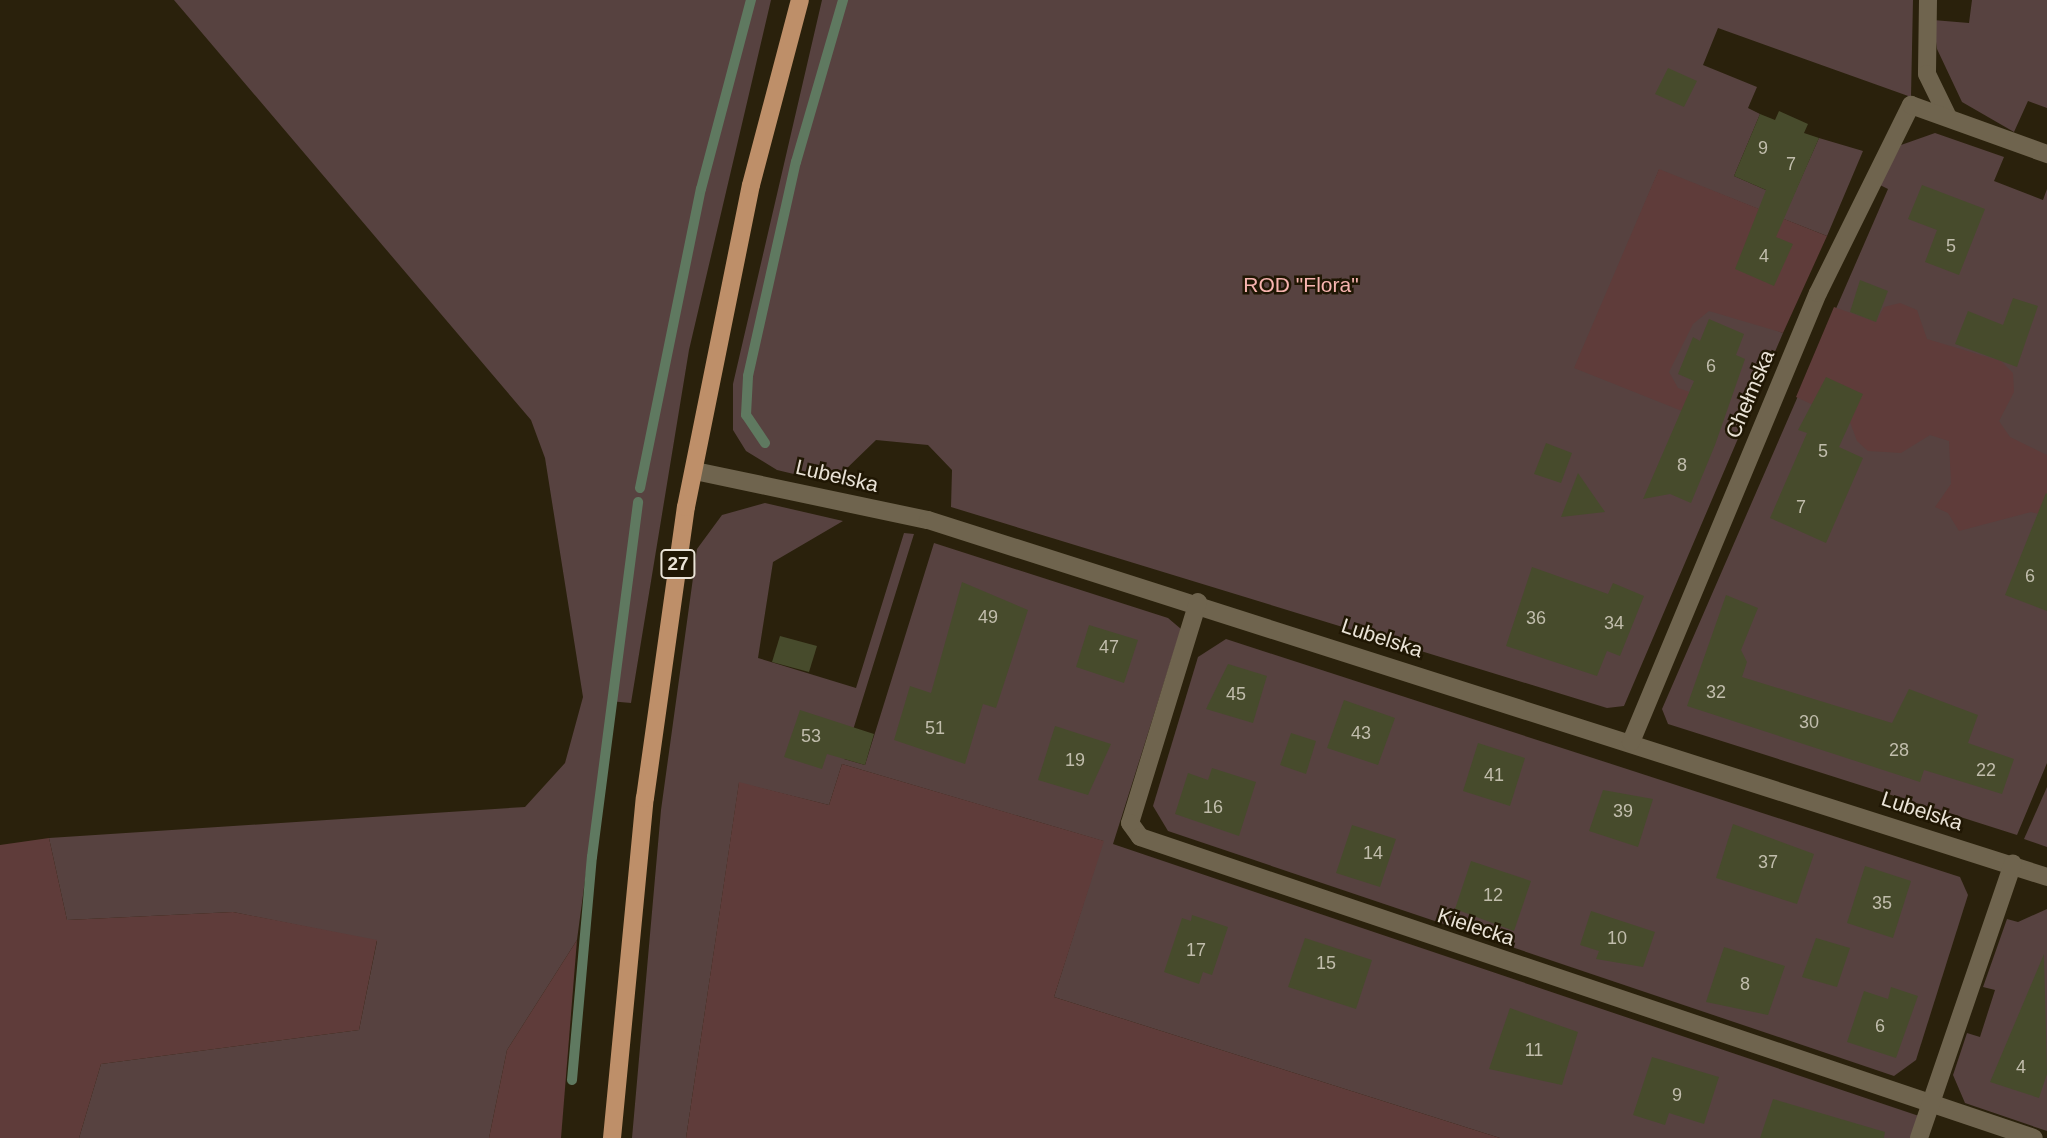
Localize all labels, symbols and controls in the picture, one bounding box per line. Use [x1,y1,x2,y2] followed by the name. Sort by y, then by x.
[1758,137,1768,159] house number: 9
[1786,153,1796,175] house number: 7
[1946,235,1956,257] house number: 5
[1759,245,1769,267] house number: 4
[1243,272,1359,298] park label: ROD "Flora"
[1720,346,1780,442] street label: Chełmska
[1706,355,1716,377] house number: 6
[1818,440,1828,462] house number: 5
[793,454,881,498] street label: Lubelska
[1677,454,1687,476] house number: 8
[1796,496,1806,518] house number: 7
[659,548,697,580] road number: 27
[2025,565,2035,587] house number: 6
[978,606,998,628] house number: 49
[1526,607,1546,629] house number: 36
[1604,612,1624,634] house number: 34
[1338,613,1426,663] street label: Lubelska
[1099,636,1119,658] house number: 47
[1706,681,1726,703] house number: 32
[1226,683,1246,705] house number: 45
[1799,711,1819,733] house number: 30
[925,717,945,739] house number: 51
[1351,722,1371,744] house number: 43
[801,725,821,747] house number: 53
[1889,739,1909,761] house number: 28
[1065,749,1085,771] house number: 19
[1976,759,1996,781] house number: 22
[1484,764,1504,786] house number: 41
[1878,786,1966,836] street label: Lubelska
[1203,796,1223,818] house number: 16
[1613,800,1633,822] house number: 39
[1363,842,1383,864] house number: 14
[1758,851,1778,873] house number: 37
[1483,884,1503,906] house number: 12
[1872,892,1892,914] house number: 35
[1434,903,1518,951] street label: Kielecka
[1607,927,1627,949] house number: 10
[1186,939,1206,961] house number: 17
[1316,952,1336,974] house number: 15
[1740,973,1750,995] house number: 8
[1875,1015,1885,1037] house number: 6
[1525,1039,1543,1061] house number: 11
[2016,1056,2026,1078] house number: 4
[1672,1084,1682,1106] house number: 9

